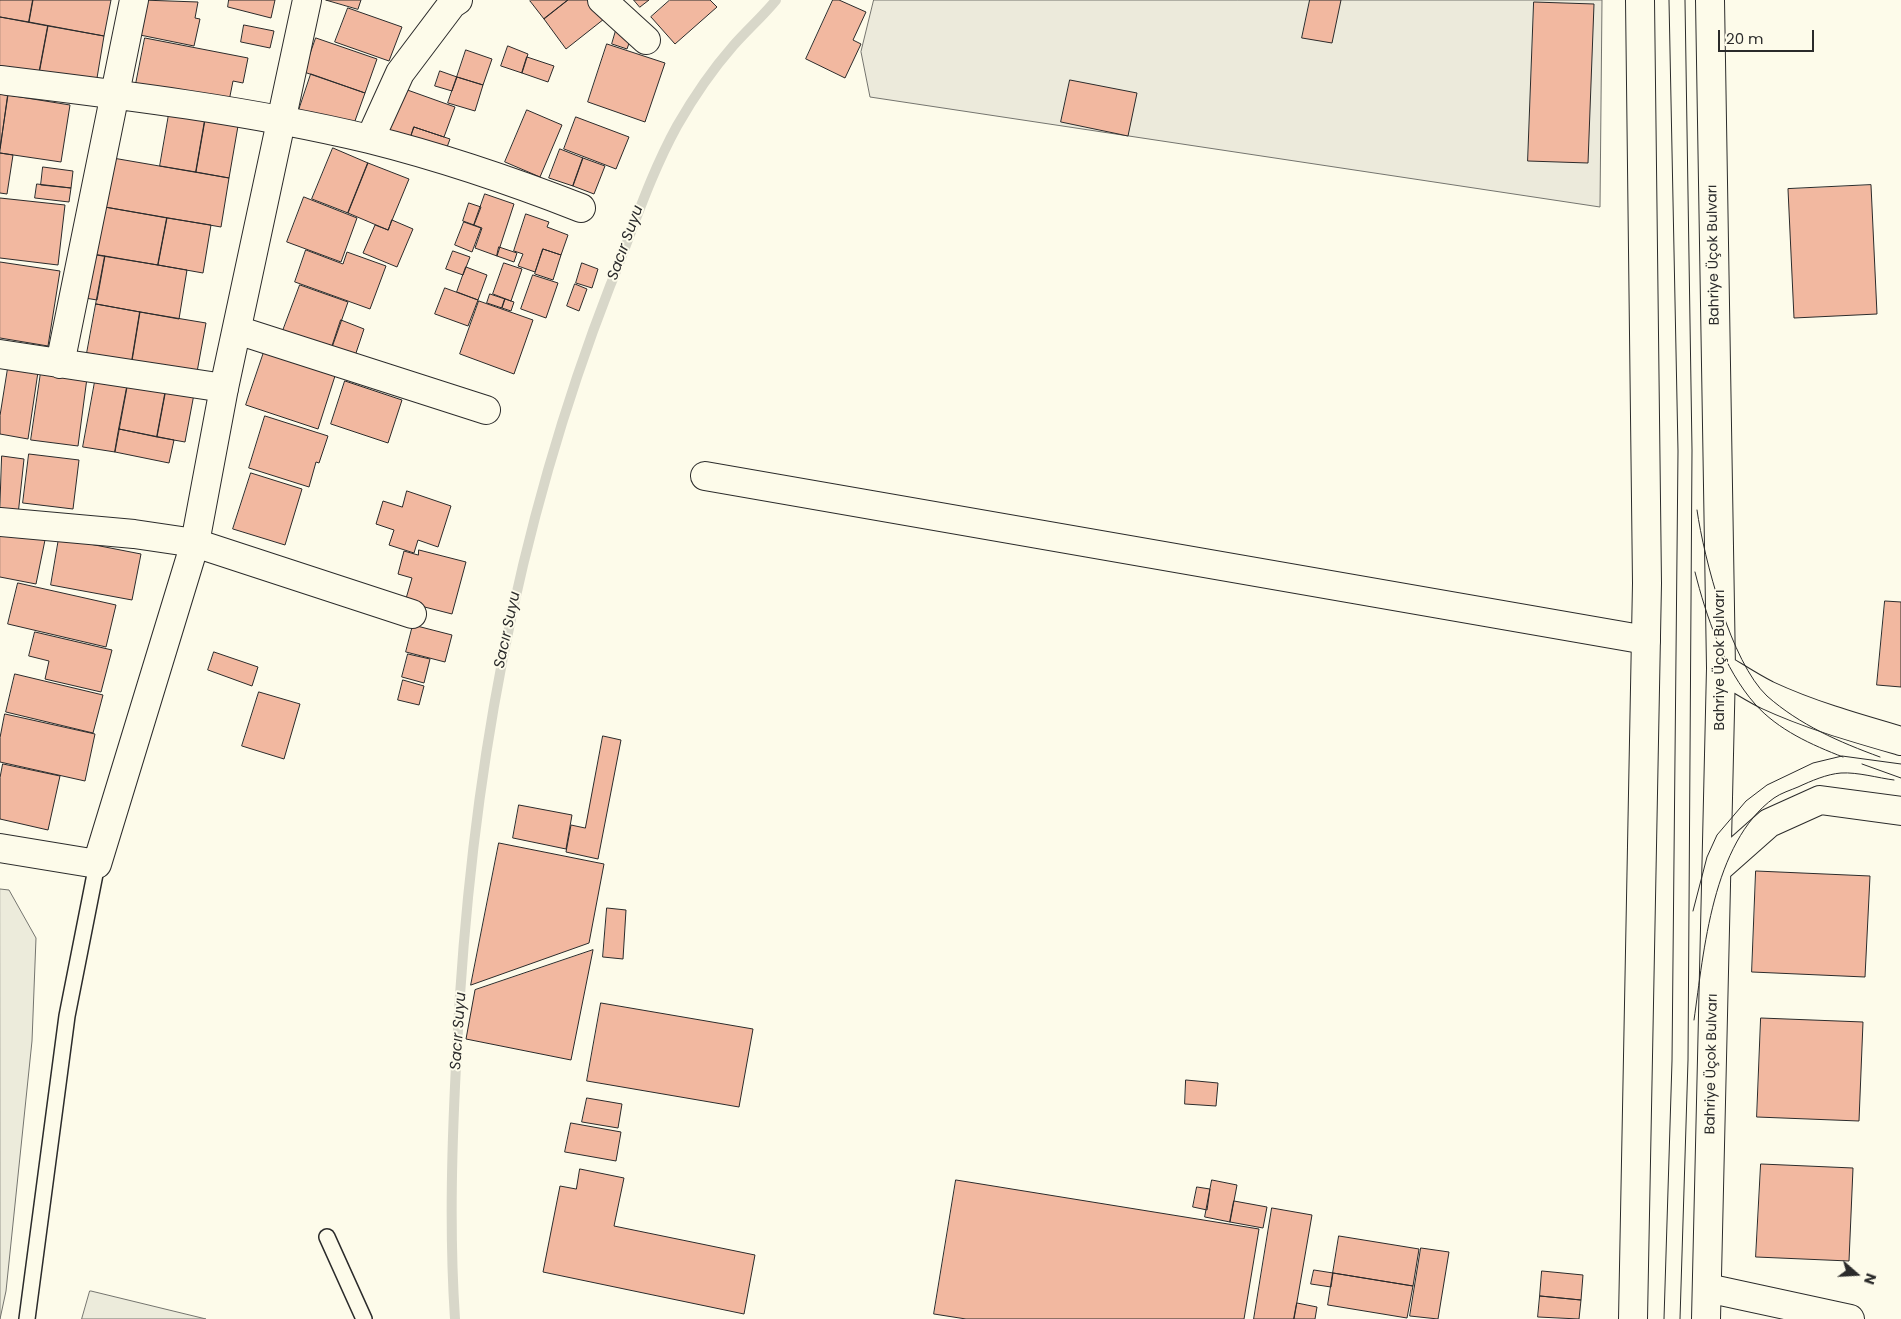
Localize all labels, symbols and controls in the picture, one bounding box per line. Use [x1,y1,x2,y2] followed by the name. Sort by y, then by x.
[1721,20,1817,52] scale bar
[1726,28,1764,49] text: 20 m
[1704,184,1724,326] street label: Bahriye Üçok Bulvarı
[604,203,648,283] water label: Sacır Suyu
[491,590,525,670] water label: Sacır Suyu
[1712,590,1728,730] street label: Bahriye Üçok Bulvarı
[447,991,471,1071] water label: Sacır Suyu
[1702,993,1722,1135] street label: Bahriye Üçok Bulvarı
[1831,1249,1881,1299] north arrow
[1859,1271,1881,1287] text: N

